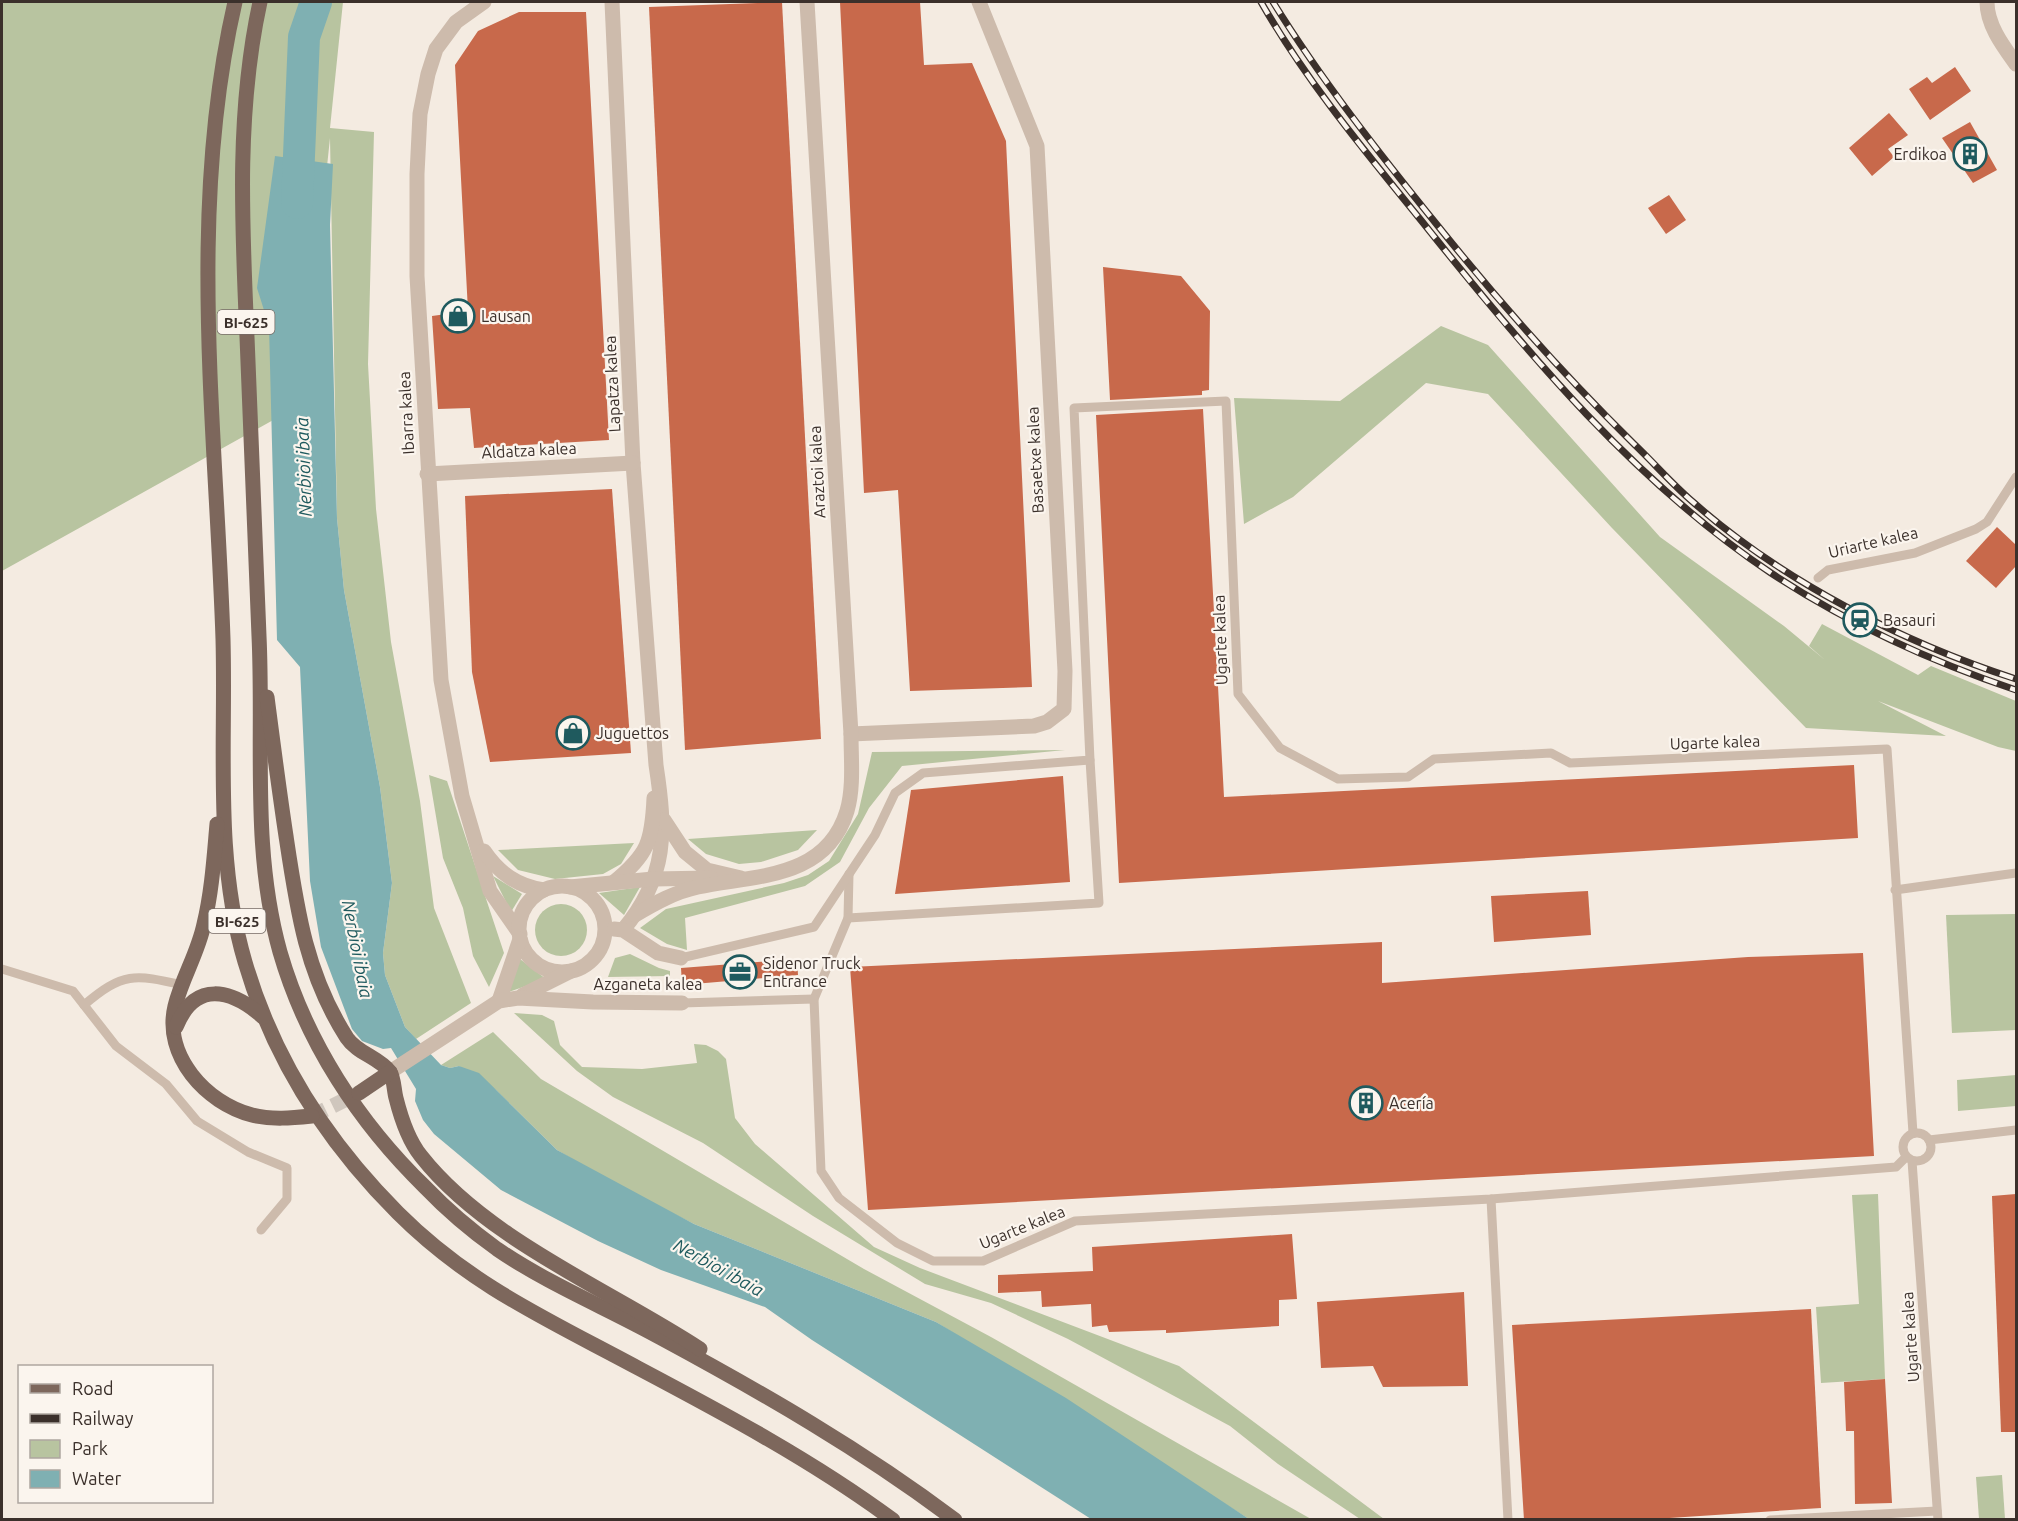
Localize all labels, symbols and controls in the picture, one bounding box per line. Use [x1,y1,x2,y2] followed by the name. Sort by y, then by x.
[1952,136,1988,172] building icon: Erdikoa
[1893,145,1947,163] place label: Erdikoa
[440,298,476,334] shop icon: Lausan
[481,307,531,325] place label: Lausan
[218,310,274,334] road number: BI-625
[600,335,624,433] street label: Lapatza kalea
[395,371,417,455] street label: Ibarra kalea
[1023,406,1047,514] street label: Basaetxe kalea
[291,417,315,517] water label: Nerbioi ibaia
[806,425,828,519] street label: Araztoi kalea
[481,439,577,461] street label: Aldatza kalea
[1826,523,1920,561] street label: Uriarte kalea
[1209,594,1231,686] street label: Ugarte kalea
[1842,602,1878,638] station icon: Basauri
[1883,611,1936,629] place label: Basauri
[555,715,591,751] shop icon: Juguettos
[596,724,669,742] place label: Juguettos
[1669,731,1761,753] street label: Ugarte kalea
[339,898,377,1000] water label: Nerbioi ibaia
[208,909,266,933] road number: BI-625
[722,954,758,990] office icon: Sidenor Truck Entrance
[763,954,861,990] place label: Sidenor Truck Entrance
[594,975,702,993] street label: Azganeta kalea
[1348,1085,1384,1121] building icon: Acería
[1389,1094,1434,1112] place label: Acería
[977,1202,1067,1252] street label: Ugarte kalea
[671,1234,768,1300] water label: Nerbioi ibaia
[1898,1291,1922,1383] street label: Ugarte kalea
[18,1365,213,1503] legend
[72,1378,114,1398] text: Road
[72,1408,134,1428] text: Railway
[72,1438,108,1458] text: Park
[72,1468,122,1488] text: Water

